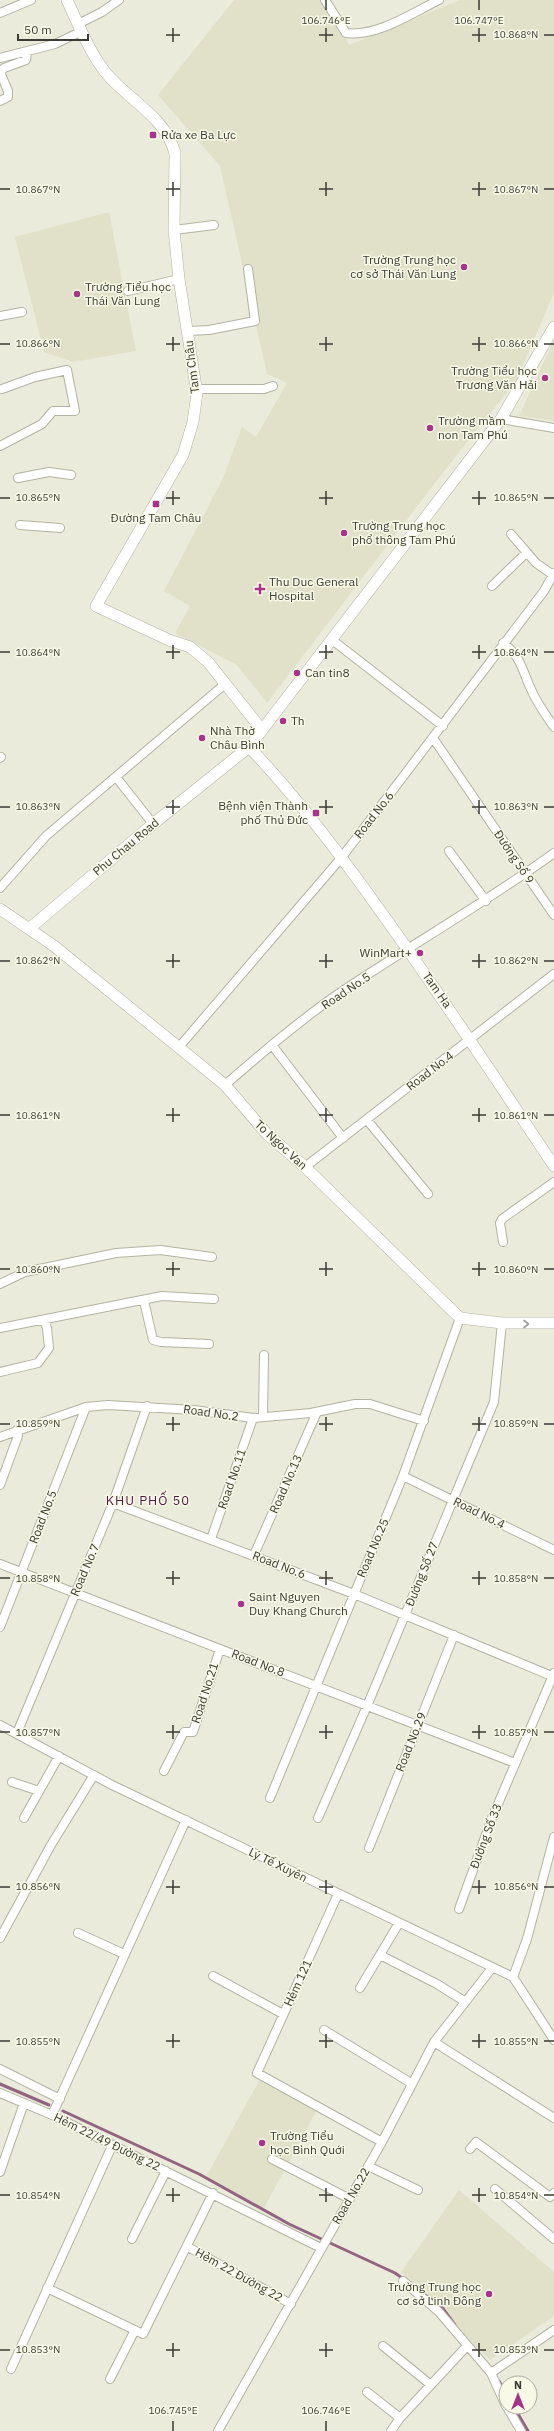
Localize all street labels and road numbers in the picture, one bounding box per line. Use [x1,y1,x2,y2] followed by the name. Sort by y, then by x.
[181,340,202,394] street label: Tam Châu
[351,788,397,841] street label: Road No.6
[90,815,162,879] street label: Phu Chau Road
[491,827,538,886] street label: Đường Số 9
[318,969,373,1012] street label: Road No.5
[420,969,456,1011] street label: Tam Ha
[403,1048,456,1094] street label: Road No.4
[252,1117,311,1173] street label: To Ngoc Van
[182,1401,240,1424] street label: Road No.2
[214,1447,249,1511] street label: Road No.11
[266,1452,305,1516] street label: Road No.13
[26,1488,60,1546] street label: Road No.5
[451,1494,508,1532] street label: Road No.4
[353,1516,392,1580] street label: Road No.25
[402,1539,441,1608] street label: Đường Số 27
[67,1541,102,1598] street label: Road No.7
[250,1548,308,1582] street label: Road No.6
[229,1646,287,1680] street label: Road No.8
[188,1661,221,1725] street label: Road No.21
[392,1710,429,1774] street label: Road No.29
[466,1801,505,1871] street label: Đường Số 33
[247,1844,310,1885] street label: Lý Tế Xuyên
[280,1957,315,2009] street label: Hẻm 121
[52,2109,163,2174] street label: Hẻm 22/49 Đường 22
[328,2165,373,2227] street label: Road No.22
[193,2244,286,2305] street label: Hẻm 22 Đường 22

